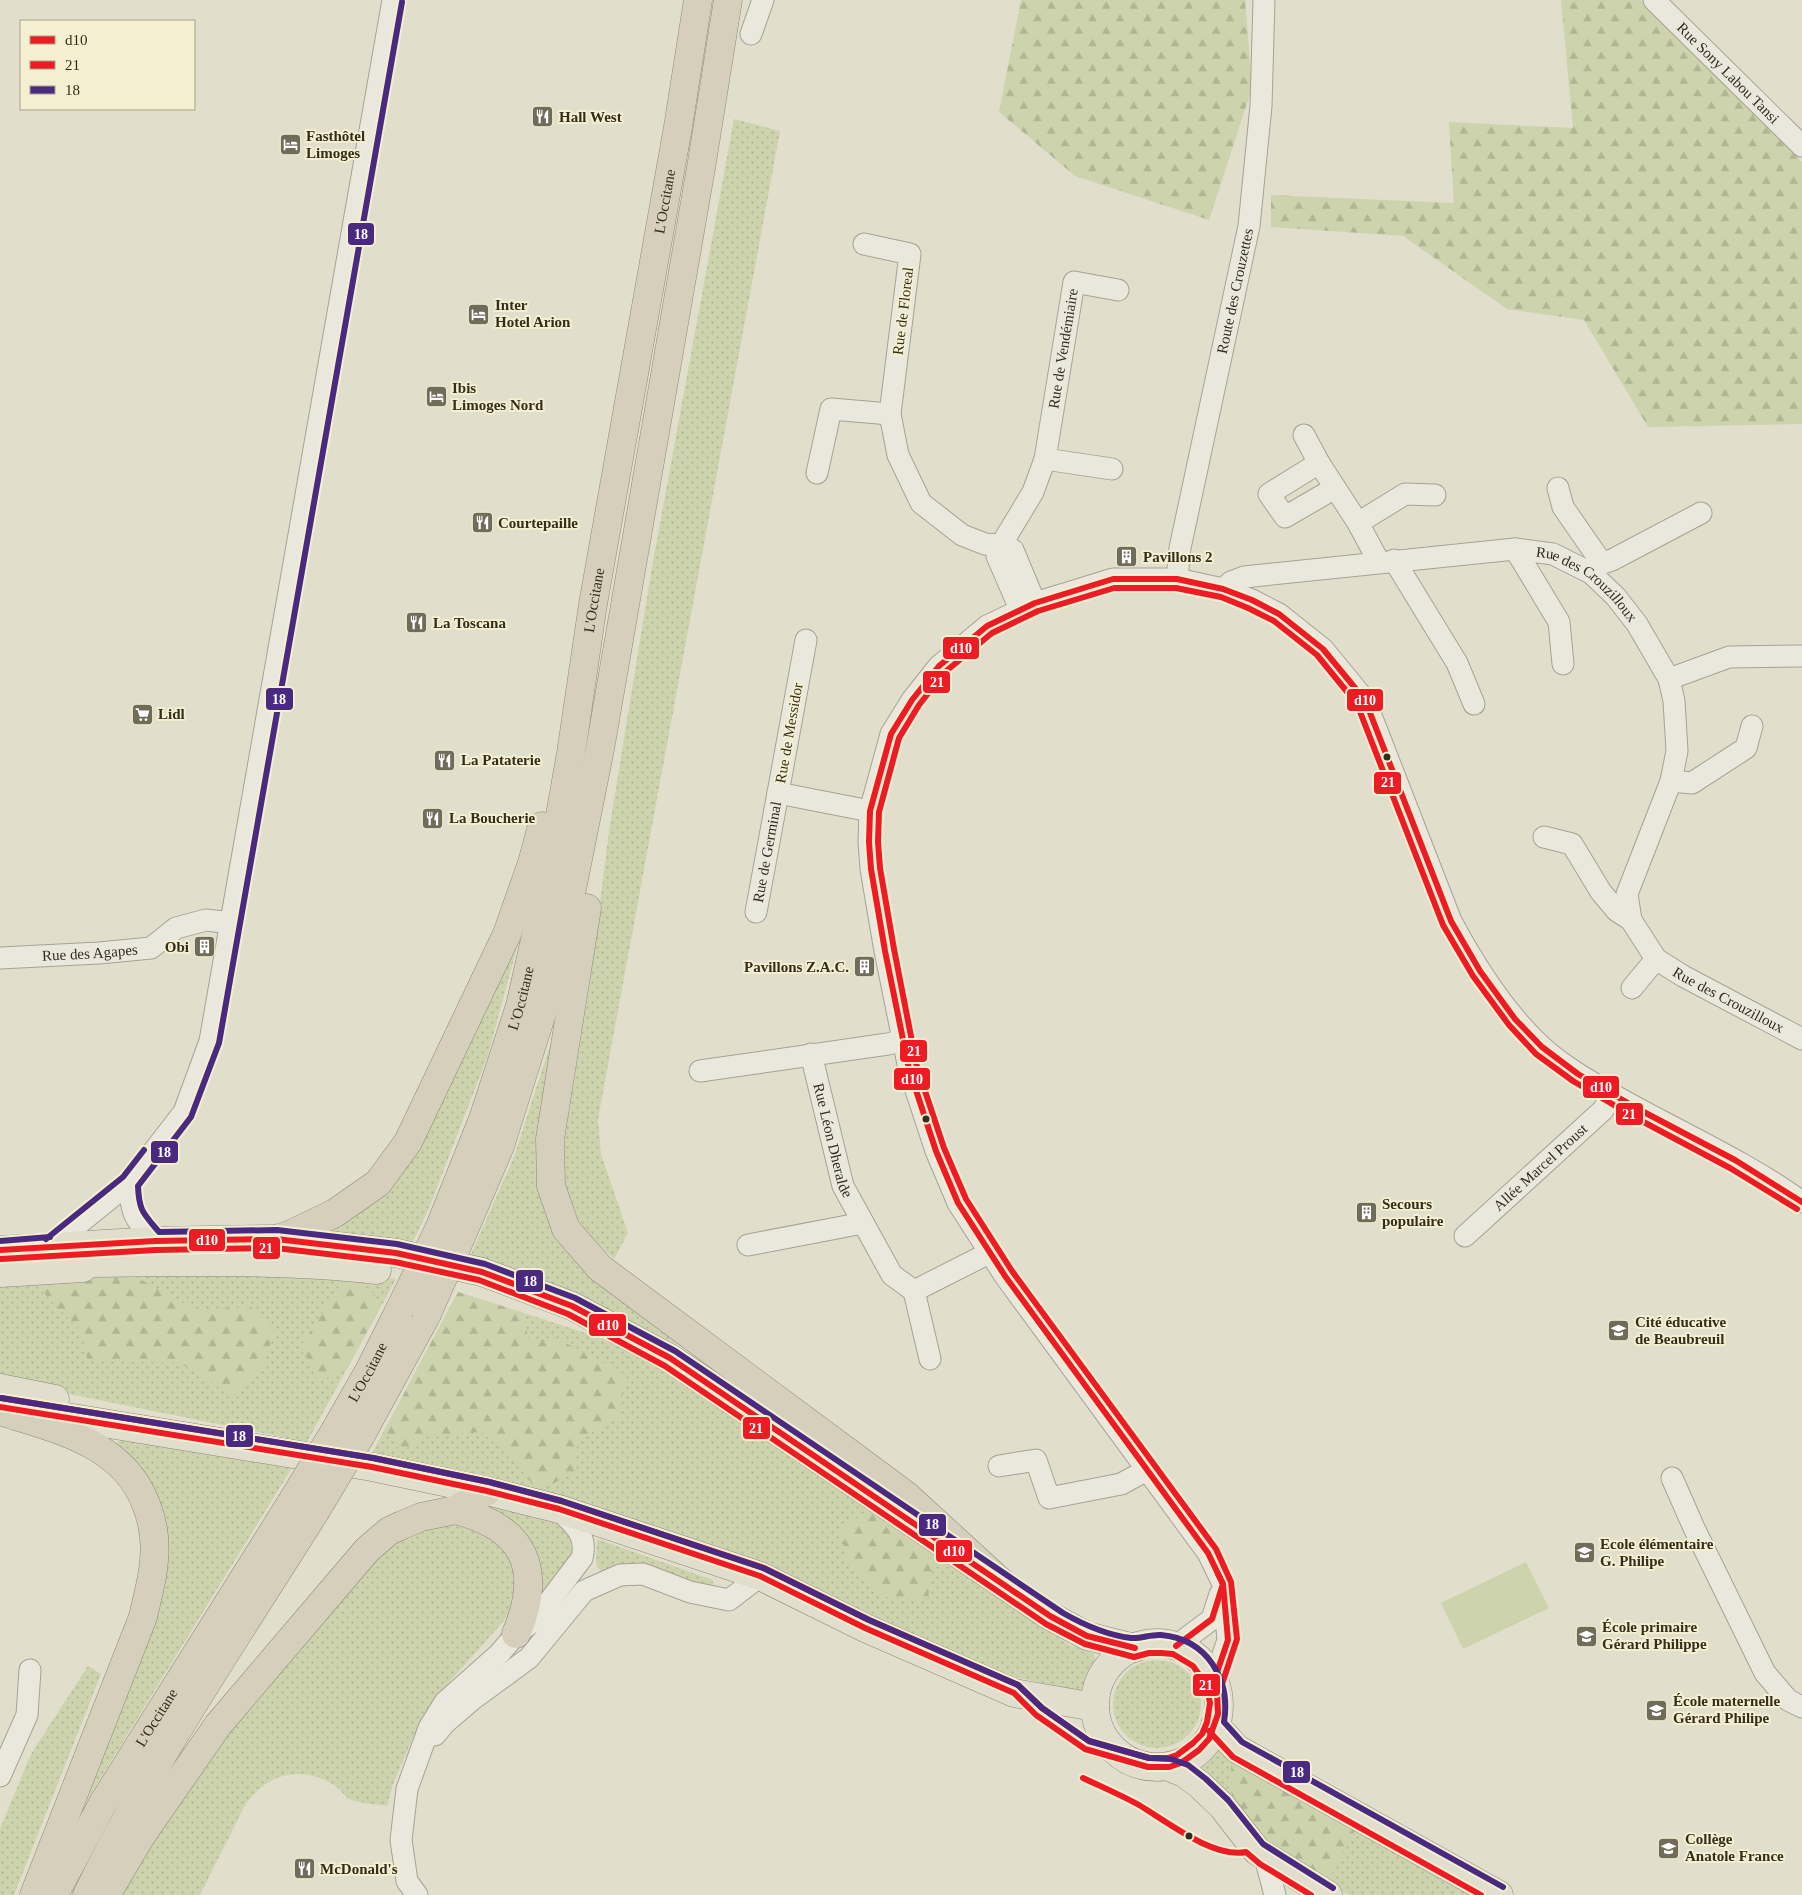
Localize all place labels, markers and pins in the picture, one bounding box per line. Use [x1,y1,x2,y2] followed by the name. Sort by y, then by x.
[531,105,555,129] restaurant icon: Hall West
[559,109,622,125] place label: Hall West
[306,128,365,161] place label: Fasthôtel Limoges
[278,133,302,157] hotel icon: Fasthôtel Limoges
[495,297,571,330] place label: Inter Hotel Arion
[467,302,491,326] hotel icon: Inter Hotel Arion
[452,380,544,413] place label: Ibis Limoges Nord
[424,385,448,409] hotel icon: Ibis Limoges Nord
[470,511,494,535] restaurant icon: Courtepaille
[498,515,578,531] place label: Courtepaille
[1115,545,1139,569] building icon: Pavillons 2
[1143,549,1213,565] place label: Pavillons 2
[405,611,429,635] restaurant icon: La Toscana
[433,615,506,631] place label: La Toscana
[130,702,154,726] supermarket icon: Lidl
[158,706,185,722] place label: Lidl
[433,748,457,772] restaurant icon: La Pataterie
[461,752,541,768] place label: La Pataterie
[1382,752,1392,762] unlabelled marker
[421,806,445,830] restaurant icon: La Boucherie
[449,810,536,826] place label: La Boucherie
[193,935,217,959] building icon: Obi
[165,939,189,955] place label: Obi
[853,955,877,979] building icon: Pavillons Z.A.C.
[744,959,849,975] place label: Pavillons Z.A.C.
[921,1114,931,1124] unlabelled marker
[1382,1196,1444,1229] place label: Secours populaire
[1354,1201,1378,1225] building icon: Secours populaire
[1635,1314,1727,1347] place label: Cité éducative de Beaubreuil
[1607,1319,1631,1343] school or university icon: Cité éducative de Beaubreuil
[1600,1536,1714,1569] place label: Ecole élémentaire G. Philipe
[1572,1541,1596,1565] school or university icon: Ecole élémentaire G. Philipe
[1602,1619,1707,1652] place label: École primaire Gérard Philippe
[1574,1624,1598,1648] school or university icon: École primaire Gérard Philippe
[1673,1693,1780,1726] place label: École maternelle Gérard Philipe
[1645,1698,1669,1722] school or university icon: École maternelle Gérard Philipe
[1184,1831,1194,1841] unlabelled marker
[1685,1831,1784,1864] place label: Collège Anatole France
[1657,1836,1681,1860] school or university icon: Collège Anatole France
[292,1857,316,1881] restaurant icon: McDonald's
[320,1861,398,1877] place label: McDonald's

